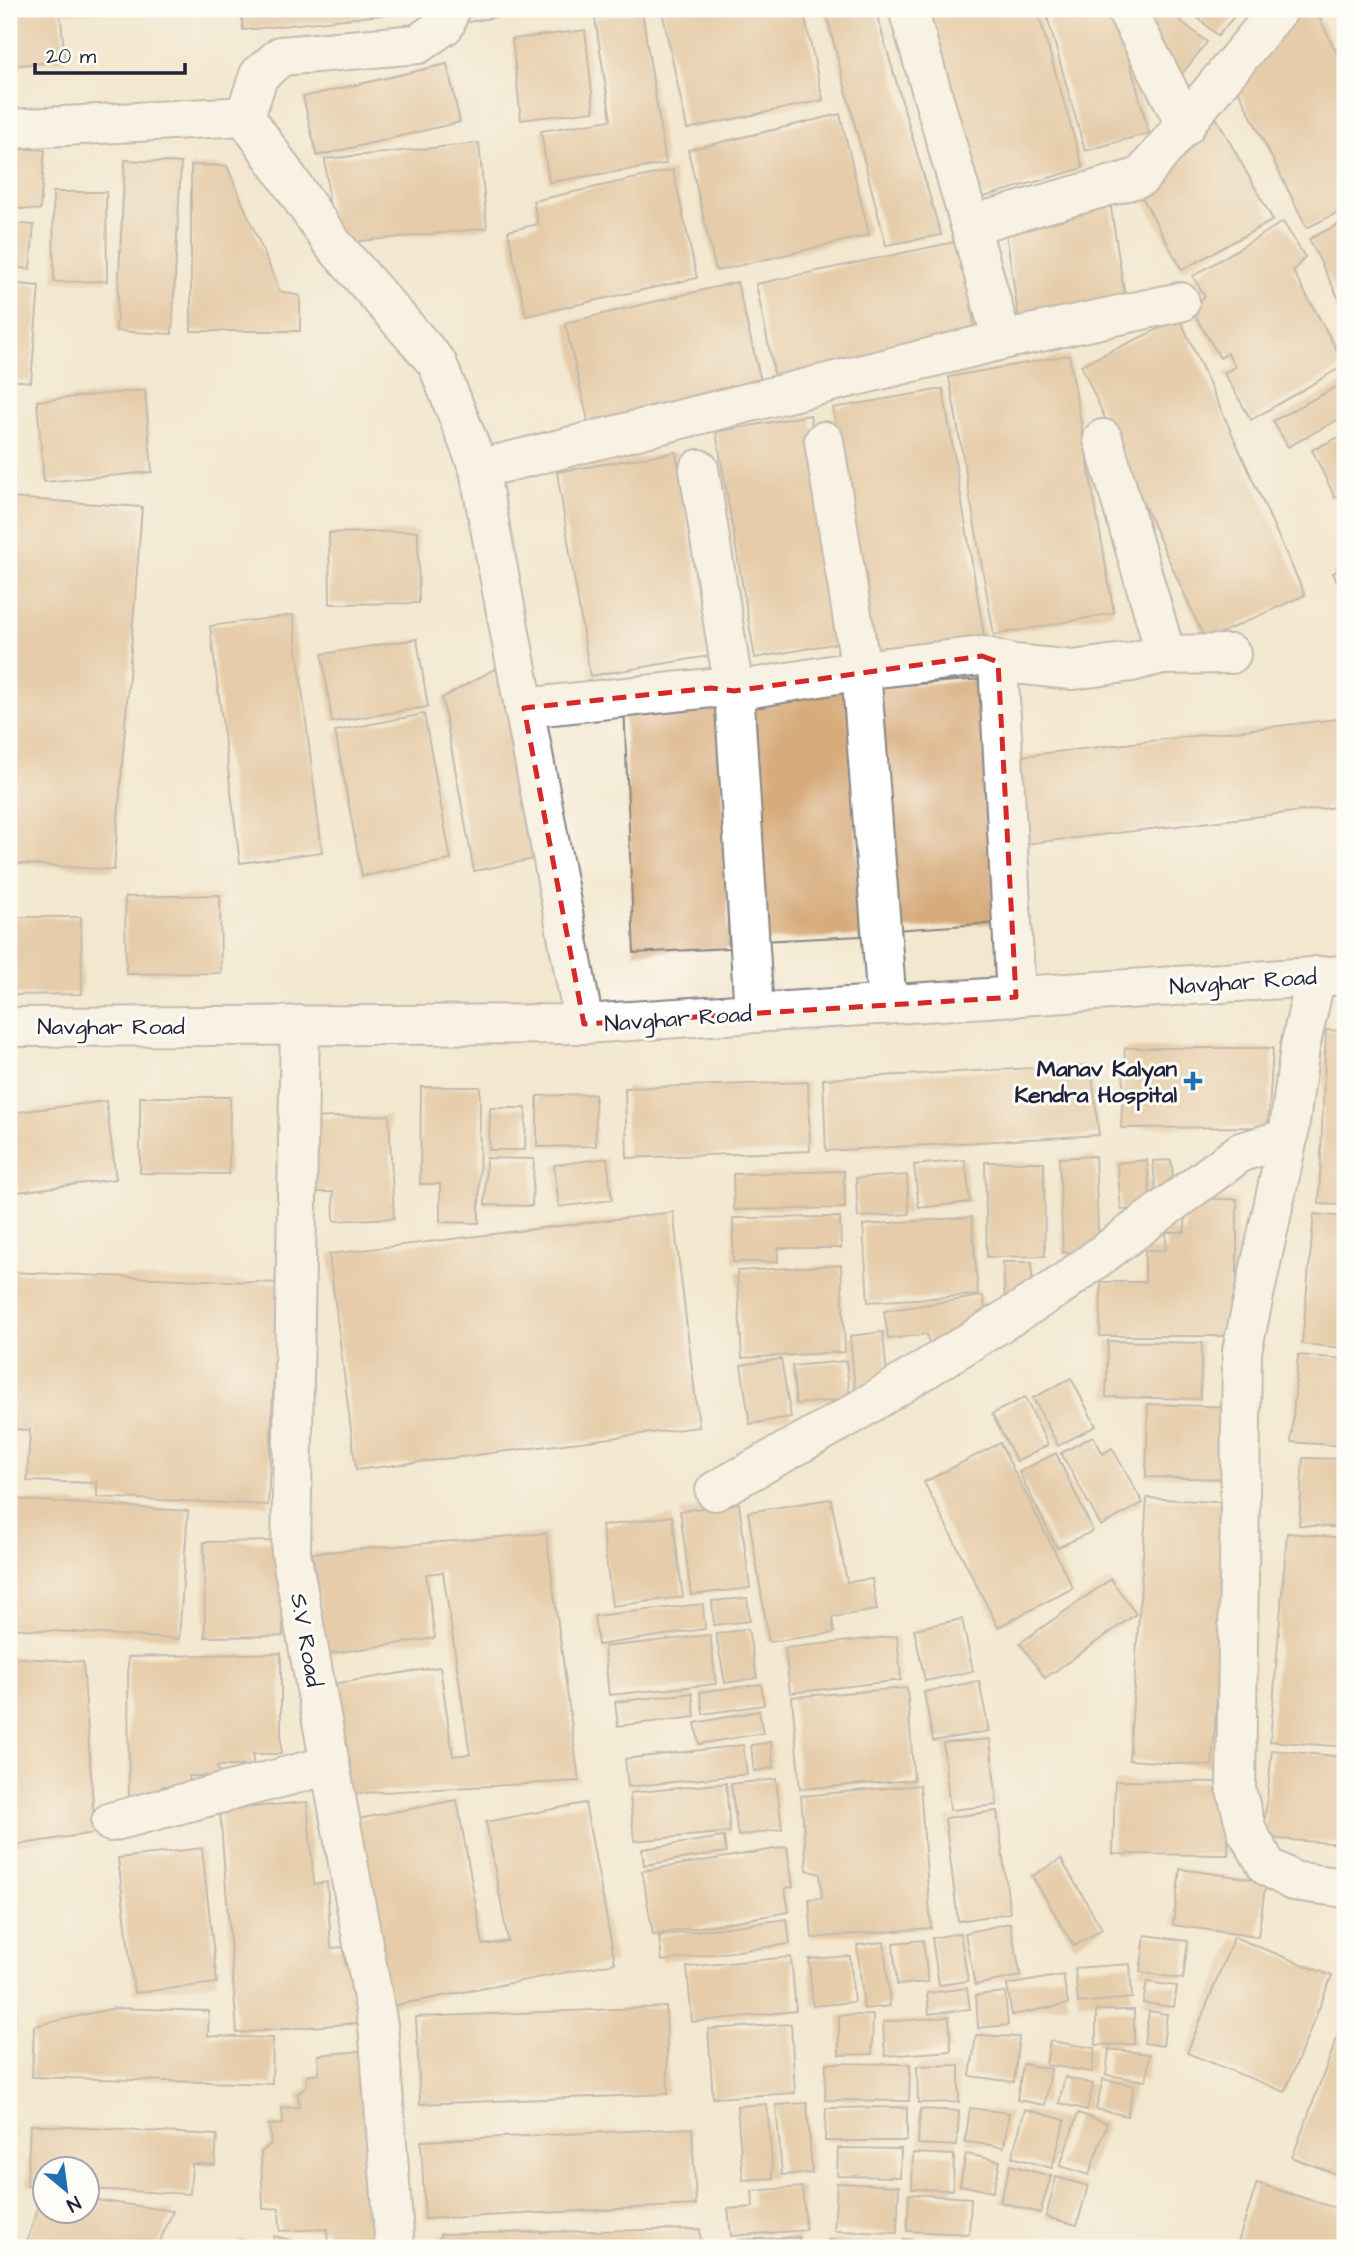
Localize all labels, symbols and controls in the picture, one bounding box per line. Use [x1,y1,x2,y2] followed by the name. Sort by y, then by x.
[35,32,186,76] scale bar
[46,42,97,71] text: 20 m
[1168,961,1318,1004] street label: Navghar Road
[603,998,753,1041] street label: Navghar Road
[37,1011,185,1044] street label: Navghar Road
[1014,1053,1177,1111] place label: Manav Kalyan Kendra Hospital
[1183,1071,1203,1091] marker: Manav Kalyan Kendra Hospital
[282,1591,330,1690] street label: S.V Road
[32,2156,102,2226] north arrow
[62,2189,85,2218] text: N

